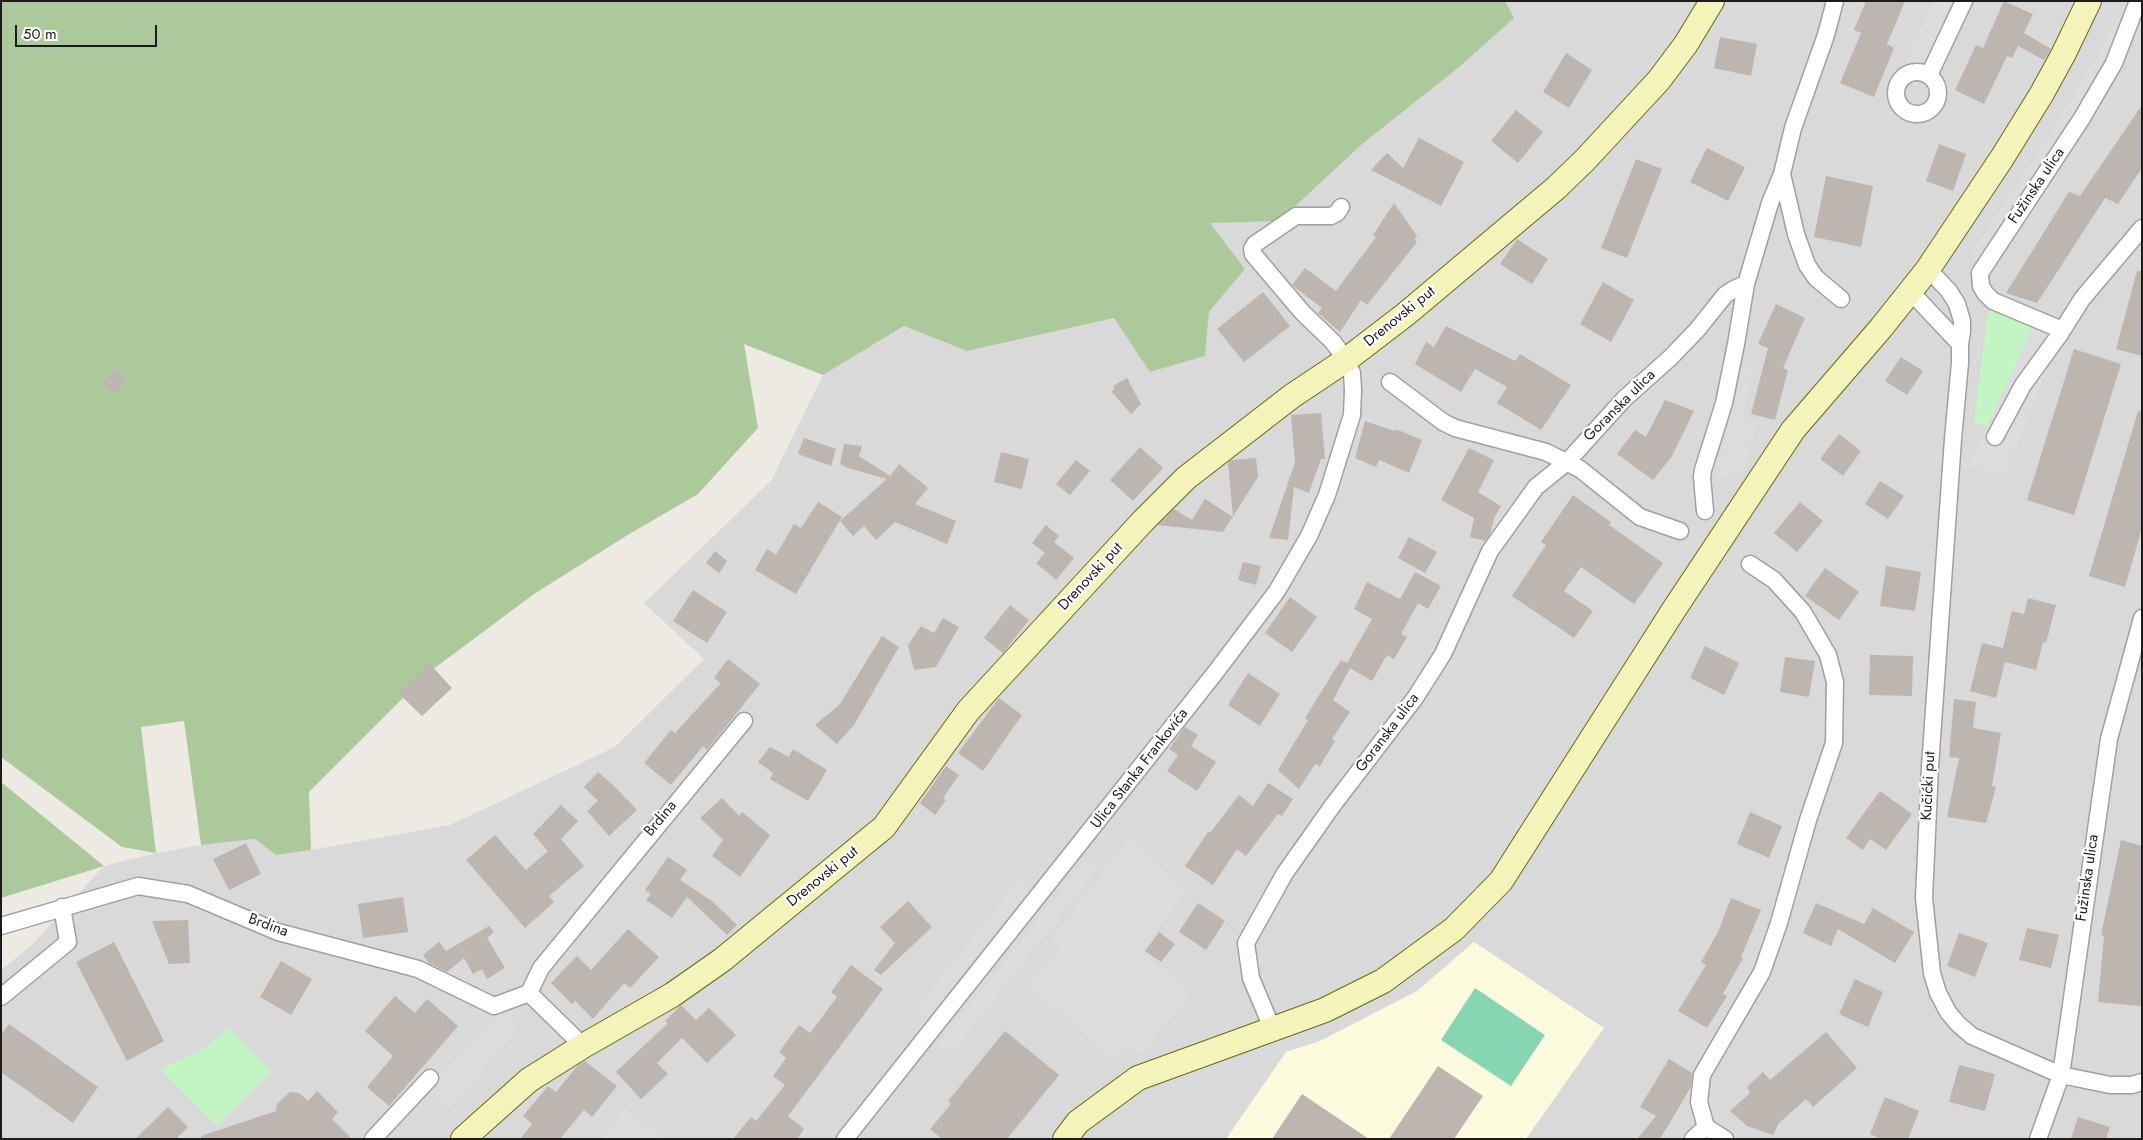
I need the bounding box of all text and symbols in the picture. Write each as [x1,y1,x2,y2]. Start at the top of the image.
scale bar [18,15,160,47]
text: 50 m [23,23,57,45]
street label: Fužinska ulica [2005,145,2069,227]
street label: Drenovski put [1361,283,1439,351]
street label: Goranska ulica [1580,366,1660,446]
street label: Drenovski put [1055,539,1127,615]
street label: Goranska ulica [1353,690,1423,776]
street label: Ulica Stanka Frankovića [1087,705,1193,833]
street label: Kučićki put [1918,751,1940,821]
street label: Brdina [641,797,681,841]
street label: Fužinska ulica [2073,833,2103,923]
street label: Drenovski put [784,843,862,911]
street label: Brdina [246,911,290,941]

